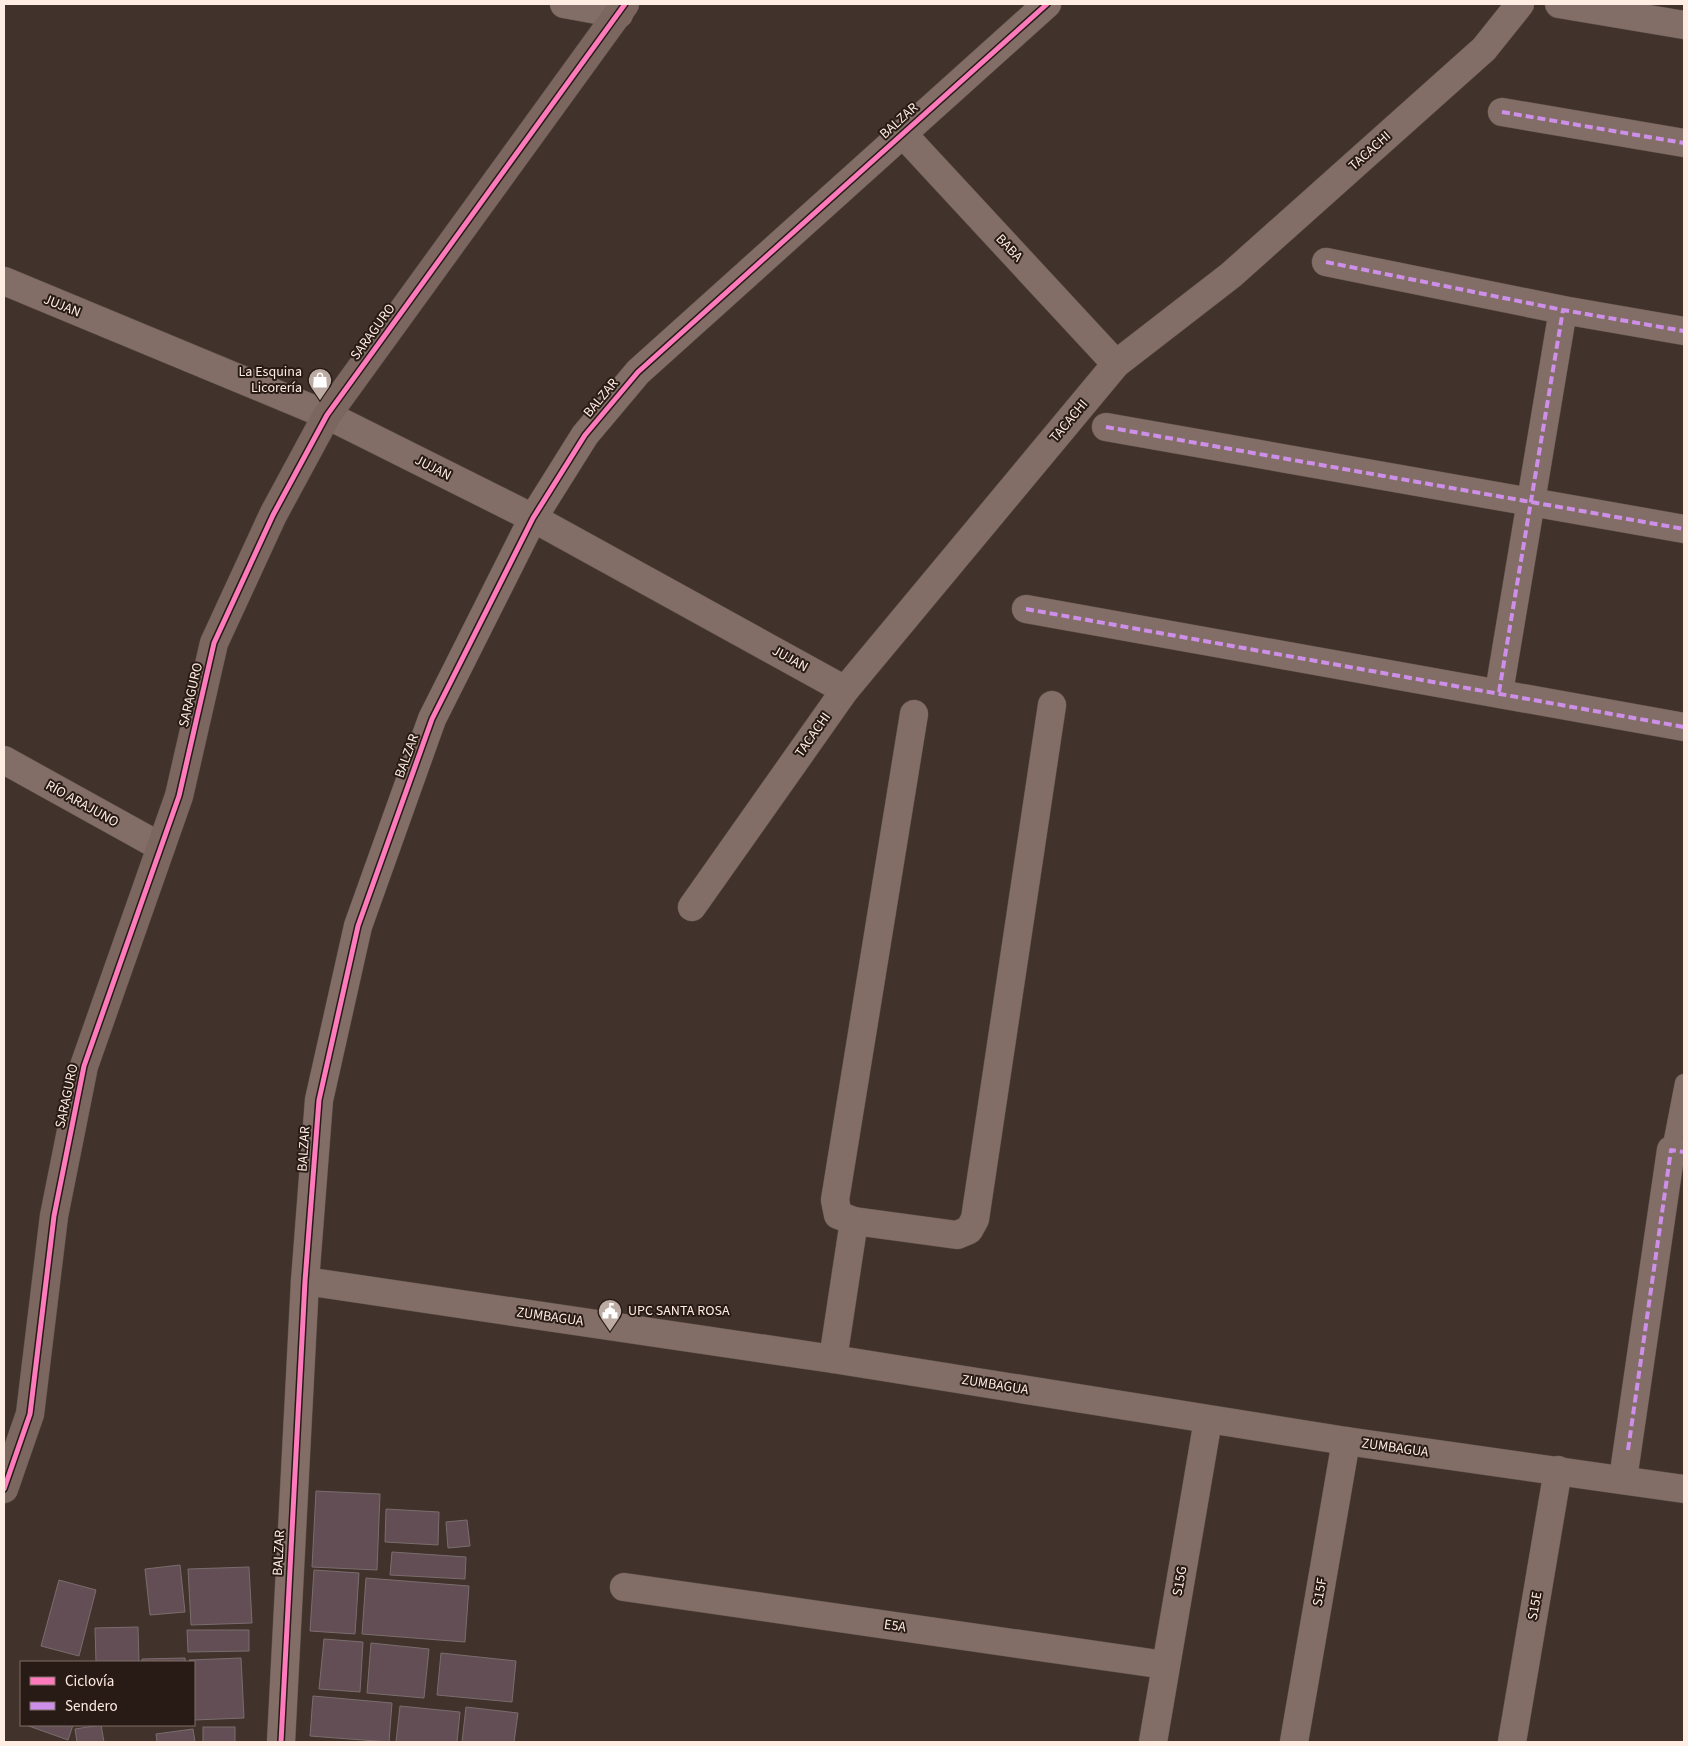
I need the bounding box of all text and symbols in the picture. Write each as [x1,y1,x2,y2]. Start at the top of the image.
street label: BALZAR [875,98,923,144]
street label: TACACHI [1344,127,1396,175]
street label: BABA [991,230,1027,267]
street label: JUJAN [40,290,84,322]
street label: SARAGURO [346,300,400,364]
place label: La Esquina Licorería [239,362,302,398]
shop icon: La Esquina Licorería [307,367,333,401]
street label: BALZAR [579,374,623,422]
street label: TACACHI [1045,395,1093,447]
street label: JUJAN [411,450,455,486]
street label: JUJAN [768,641,812,677]
street label: SARAGURO [174,661,208,729]
street label: TACACHI [790,709,836,761]
street label: BALZAR [390,731,424,781]
street label: RÍO ARAJUNO [42,776,122,832]
street label: SARAGURO [50,1062,84,1130]
street label: BALZAR [292,1125,316,1172]
public building icon: UPC SANTA ROSA [597,1298,623,1332]
place label: UPC SANTA ROSA [628,1301,730,1321]
street label: ZUMBAGUA [515,1302,585,1332]
street label: ZUMBAGUA [960,1370,1030,1400]
street label: ZUMBAGUA [1360,1433,1430,1463]
street label: BALZAR [268,1530,290,1576]
street label: S15G [1168,1564,1192,1598]
street label: S15F [1308,1576,1332,1608]
street label: S15E [1523,1590,1547,1622]
street label: E5A [883,1615,908,1637]
legend [20,1661,195,1726]
text: Ciclovía [65,1671,114,1692]
text: Sendero [65,1696,118,1717]

